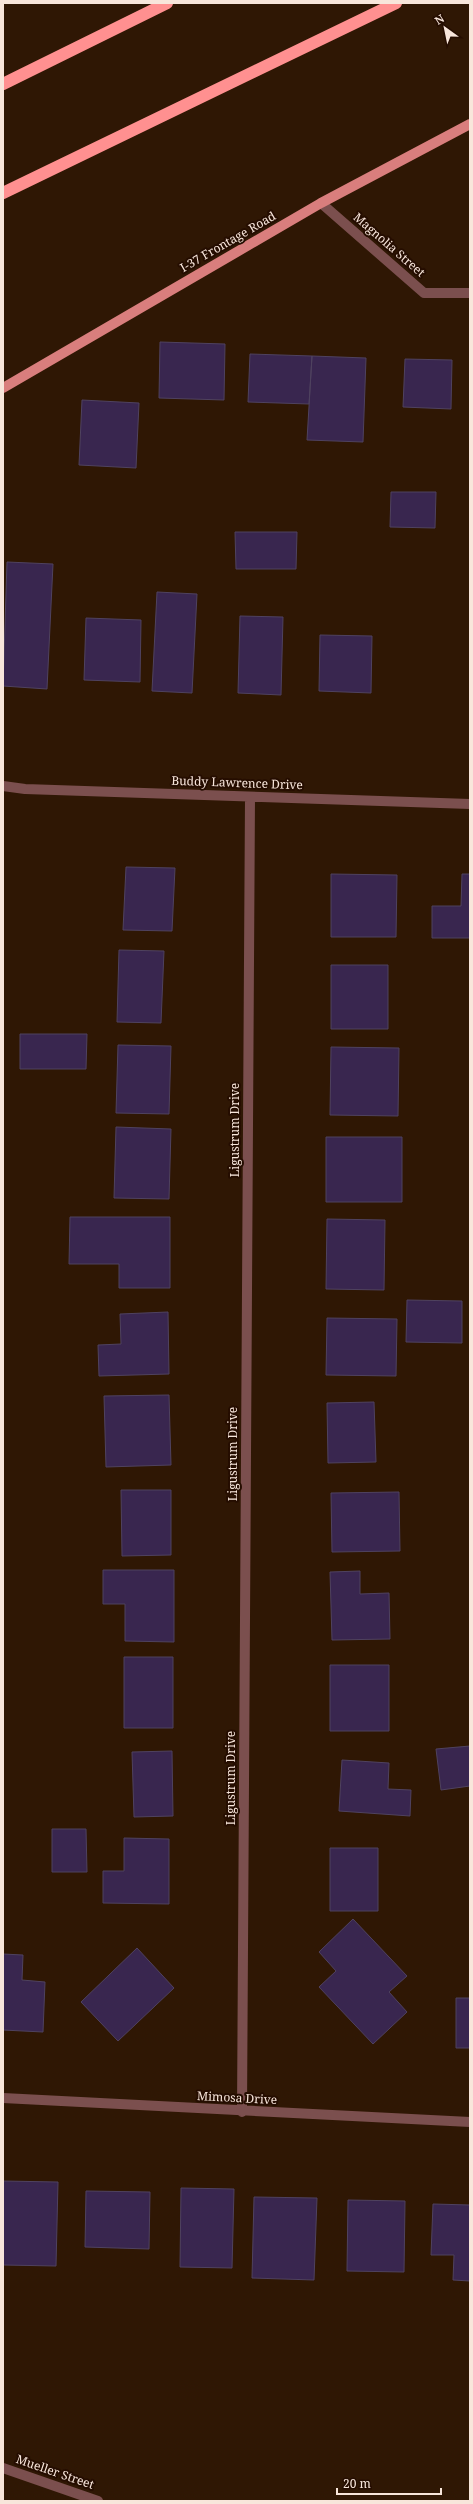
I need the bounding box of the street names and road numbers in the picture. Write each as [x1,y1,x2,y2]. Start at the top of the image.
street label: I-37 Frontage Road [177,207,279,276]
street label: Magnolia Street [350,209,429,281]
street label: Buddy Lawrence Drive [171,772,303,793]
street label: Ligustrum Drive [226,1083,243,1177]
street label: Ligustrum Drive [224,1407,241,1501]
street label: Ligustrum Drive [222,1731,239,1825]
street label: Mimosa Drive [197,2087,278,2108]
street label: Mueller Street [14,2450,96,2493]

